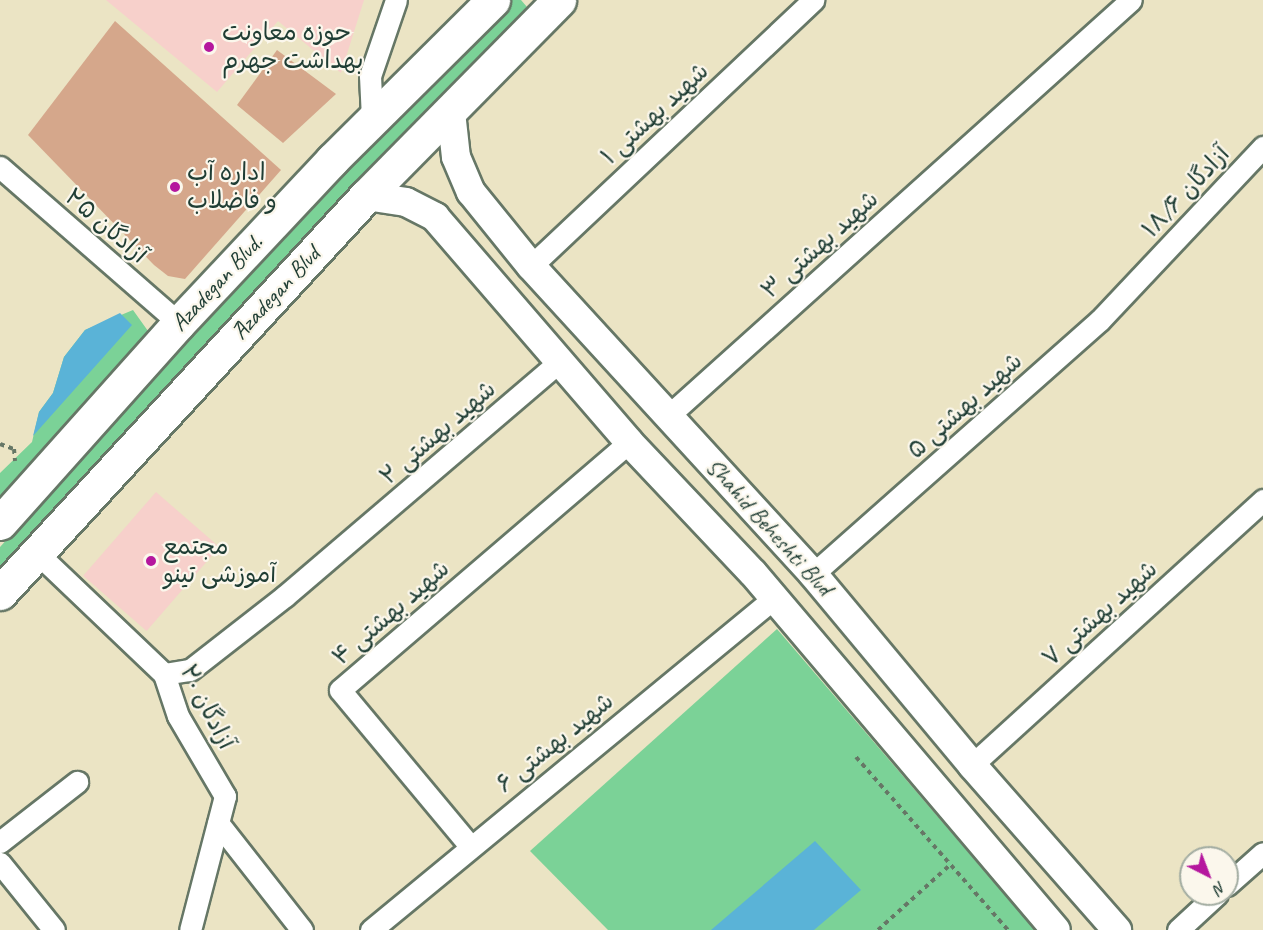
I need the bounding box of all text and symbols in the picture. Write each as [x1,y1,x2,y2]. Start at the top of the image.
place label: حوزه معاونت بهداشت جهرم [222,19,363,75]
marker: حوزه معاونت بهداشت جهرم [200,38,218,56]
street label: شهید بهشتی ۱ [595,57,715,171]
street label: آزادگان ۱۸/۶ [1136,140,1236,244]
place label: اداره آب و فاضلاب [187,159,277,215]
marker: اداره آب و فاضلاب [168,180,182,194]
street label: آزادگان ۲۵ [59,182,153,270]
street label: شهید بهشتی ۳ [756,185,884,305]
street label: Azadegan Blvd. [165,229,269,337]
street label: َAzadegan Blvd [226,240,326,346]
street label: شهید بهشتی ۵ [902,347,1028,465]
street label: شهید بهشتی ۲ [374,375,502,491]
street label: Shahid Beheshti Blvd [700,452,838,602]
place label: مجتمع آموزشی تینو [163,533,276,589]
marker: مجتمع آموزشی تینو [144,554,158,568]
street label: شهید بهشتی ۴ [326,554,456,672]
street label: شهید بهشتی ۷ [1037,555,1163,673]
street label: آزادگان ۲۰ [173,660,241,754]
street label: شهید بهشتی ۶ [491,687,619,799]
north arrow [1179,846,1239,906]
text: N [1209,877,1230,899]

